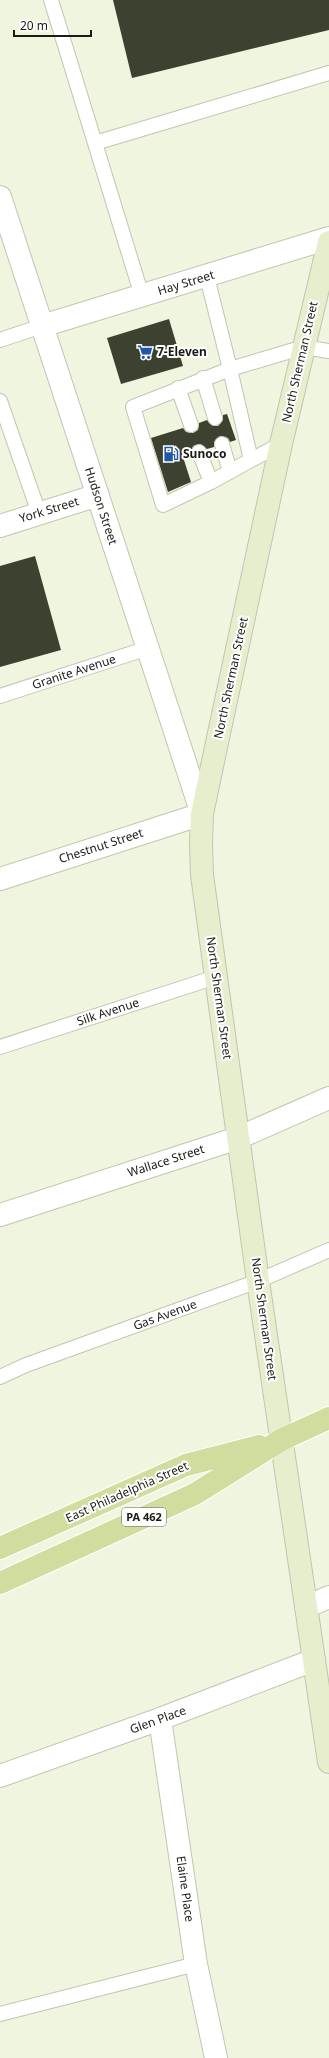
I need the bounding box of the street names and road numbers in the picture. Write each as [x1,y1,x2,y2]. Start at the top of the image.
street label: Hay Street [155,266,217,299]
street label: North Sherman Street [277,299,322,424]
street label: Hudson Street [81,465,122,547]
street label: York Street [17,492,81,527]
street label: North Sherman Street [209,615,252,740]
street label: Granite Avenue [30,650,118,693]
street label: Chestnut Street [57,824,146,867]
street label: North Sherman Street [202,935,237,1061]
street label: Silk Avenue [75,993,141,1030]
street label: Wallace Street [125,1140,207,1181]
street label: North Sherman Street [247,1256,282,1382]
street label: Gas Avenue [131,1295,199,1334]
street label: East Philadelphia Street [63,1457,191,1526]
road number: PA 462 [122,1508,166,1526]
street label: Glen Place [127,1701,189,1738]
street label: Elaine Place [172,1855,199,1923]

